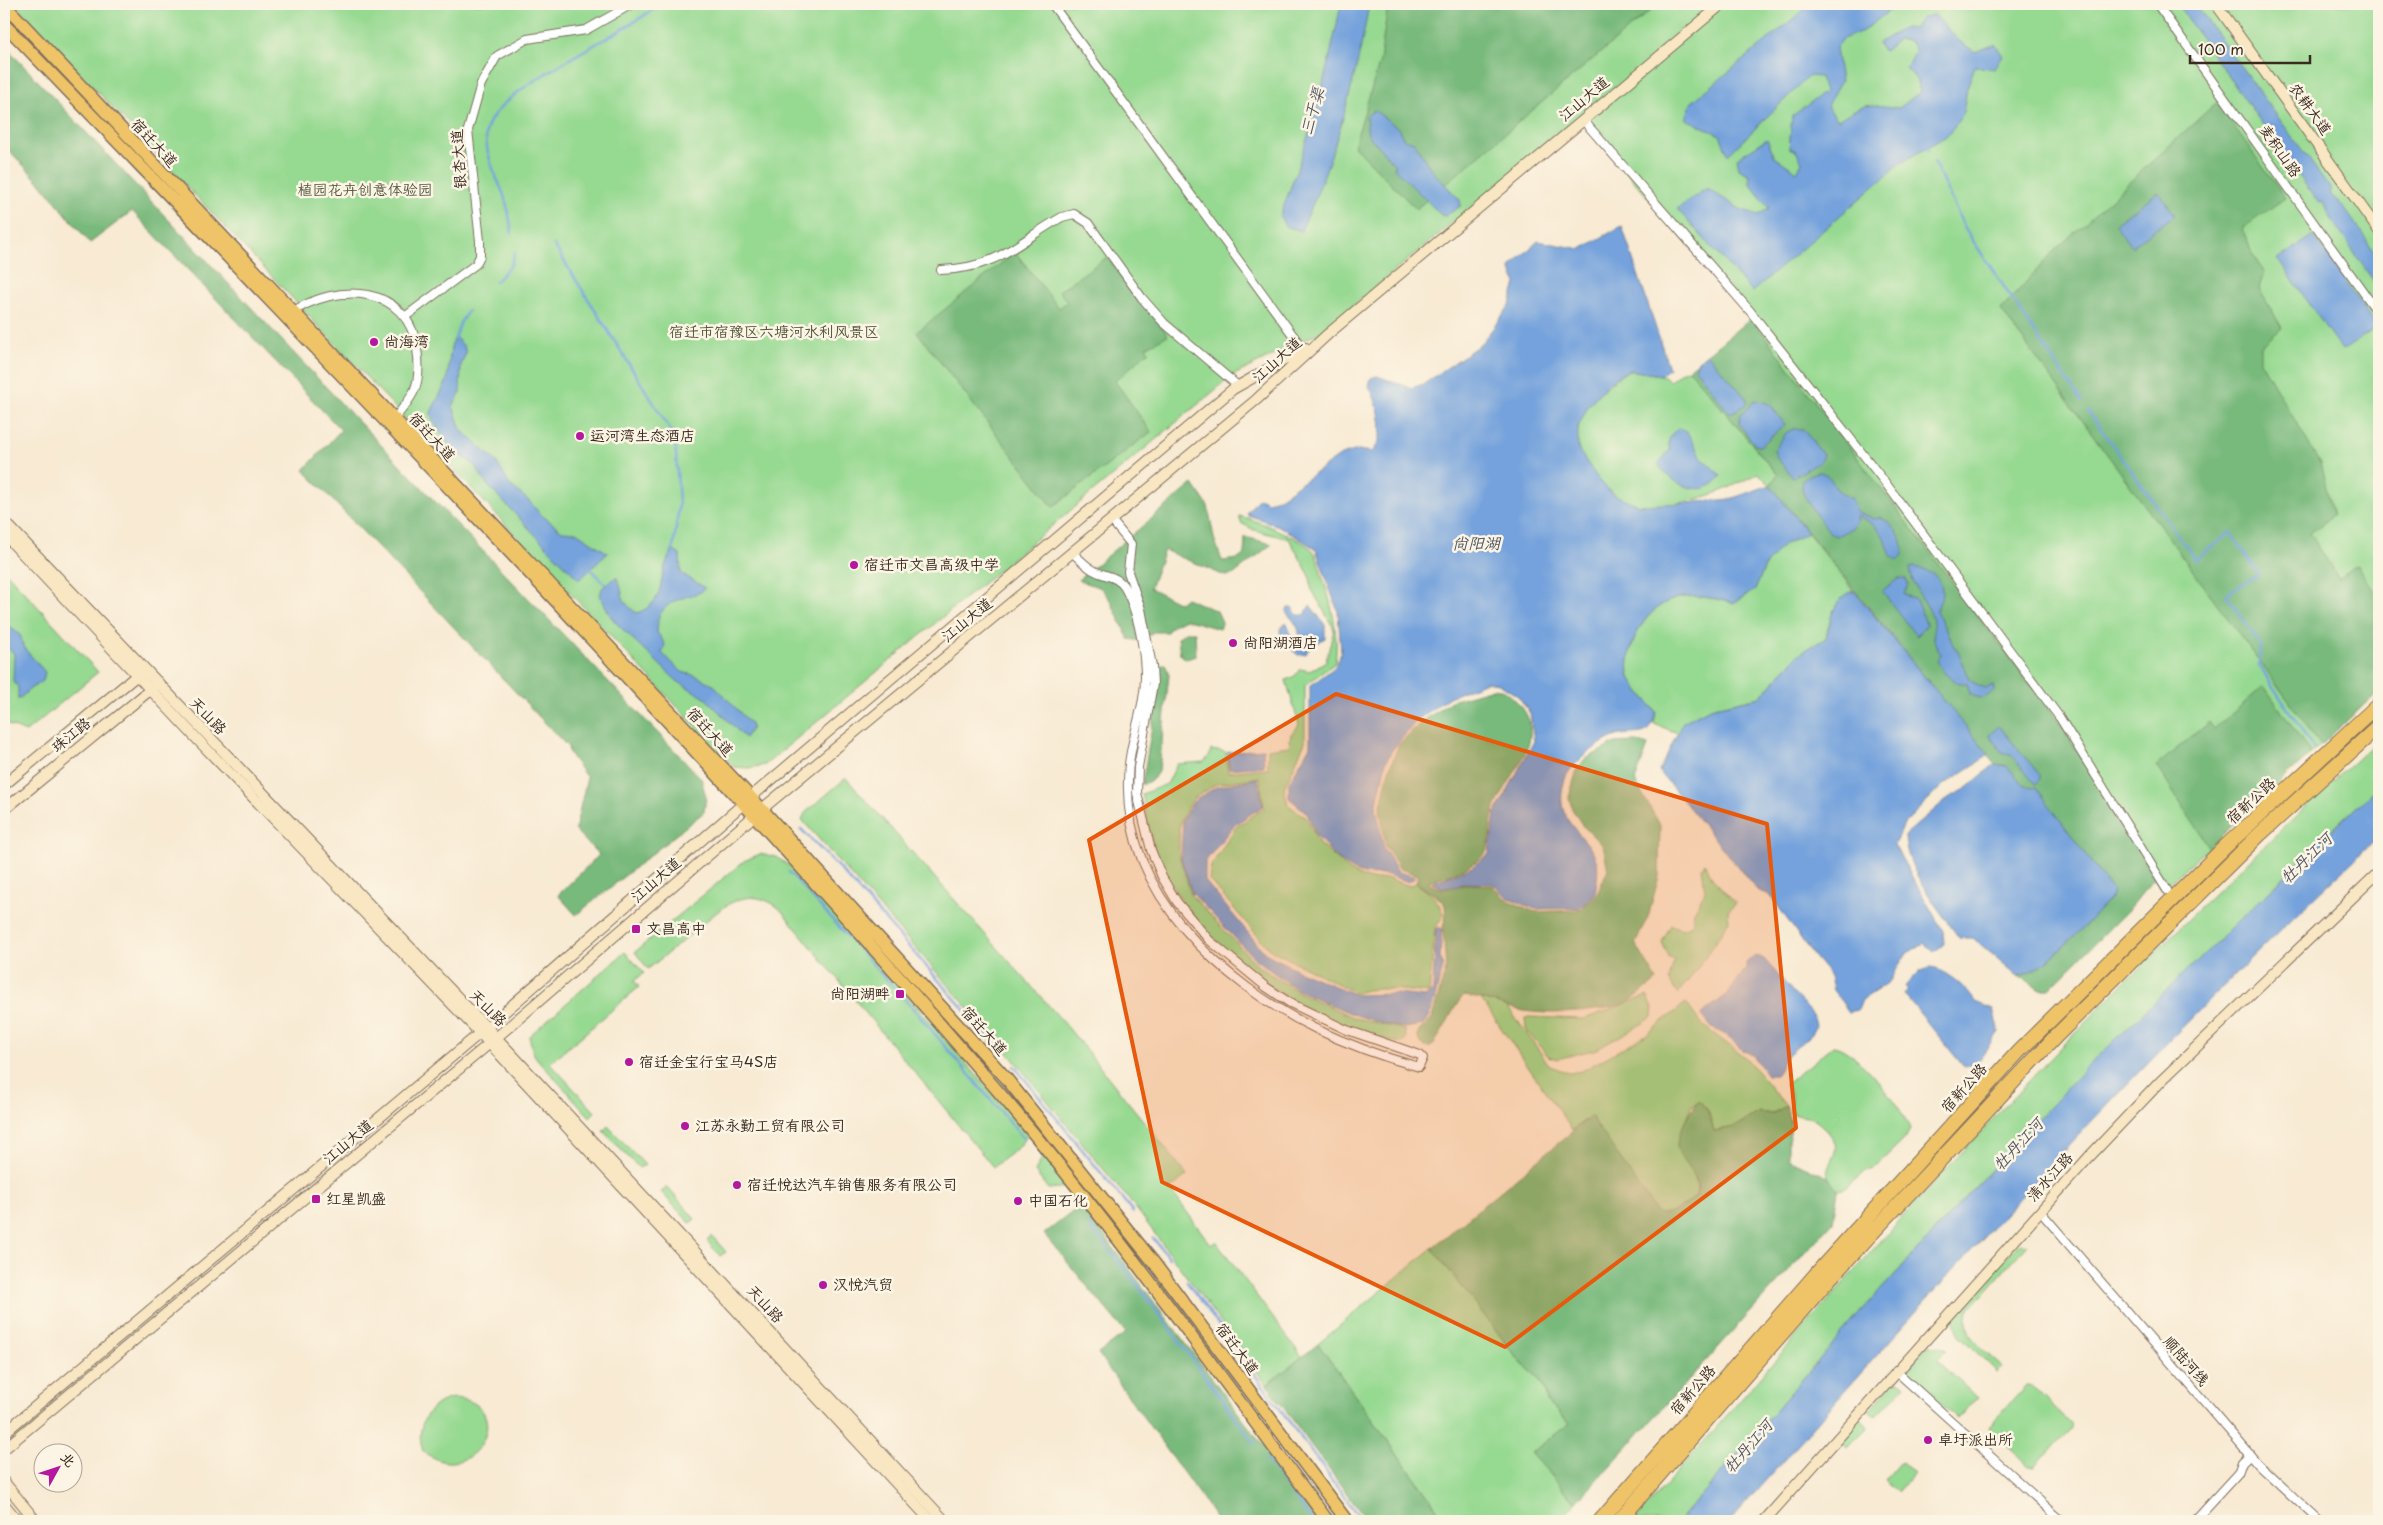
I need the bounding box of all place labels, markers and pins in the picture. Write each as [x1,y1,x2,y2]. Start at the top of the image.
place label: 尚海湾 [384,329,429,352]
marker: 尚海湾 [368,336,380,348]
place label: 运河湾生态酒店 [590,423,695,446]
marker: 运河湾生态酒店 [574,430,586,442]
place label: 宿迁市文昌高级中学 [864,552,999,575]
marker: 宿迁市文昌高级中学 [848,559,860,571]
place label: 尚阳湖酒店 [1243,630,1318,653]
marker: 尚阳湖酒店 [1227,637,1239,649]
place label: 文昌高中 [646,916,706,939]
marker: 文昌高中 [630,923,642,935]
place label: 尚阳湖畔 [830,981,890,1004]
marker: 尚阳湖畔 [894,988,906,1000]
place label: 宿迁金宝行宝马4S店 [639,1049,778,1072]
marker: 宿迁金宝行宝马4S店 [623,1056,635,1068]
place label: 江苏永勤工贸有限公司 [695,1113,845,1136]
marker: 江苏永勤工贸有限公司 [679,1120,691,1132]
place label: 宿迁悦达汽车销售服务有限公司 [747,1172,957,1195]
marker: 宿迁悦达汽车销售服务有限公司 [731,1179,743,1191]
place label: 红星凯盛 [326,1186,386,1209]
place label: 中国石化 [1028,1188,1088,1211]
marker: 红星凯盛 [310,1193,322,1205]
marker: 中国石化 [1012,1195,1024,1207]
place label: 汉悦汽贸 [833,1272,893,1295]
marker: 汉悦汽贸 [817,1279,829,1291]
place label: 卓圩派出所 [1938,1427,2013,1450]
marker: 卓圩派出所 [1922,1434,1934,1446]

